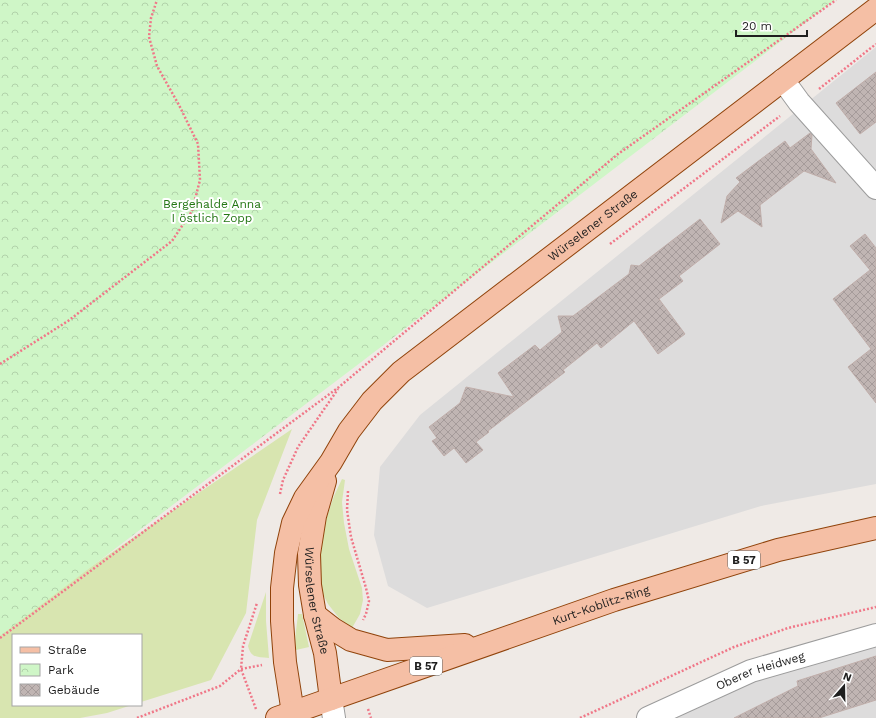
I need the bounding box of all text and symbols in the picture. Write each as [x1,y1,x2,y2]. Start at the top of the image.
scale bar [736,12,807,38]
text: 20 m [742,19,772,33]
street label: Würselener Straße [545,187,640,264]
park label: Bergehalde Anna I östlich Zopp [163,197,261,225]
street label: Würselener Straße [301,546,332,656]
road number: B 57 [728,551,760,569]
street label: Kurt-Koblitz-Ring [551,582,652,628]
legend [12,634,142,706]
text: Straße [48,643,87,657]
street label: Oberer Heidweg [714,649,807,693]
road number: B 57 [410,657,442,675]
text: Park [48,663,74,677]
north arrow [824,666,864,706]
text: N [841,670,853,685]
text: Gebäude [48,683,100,697]

